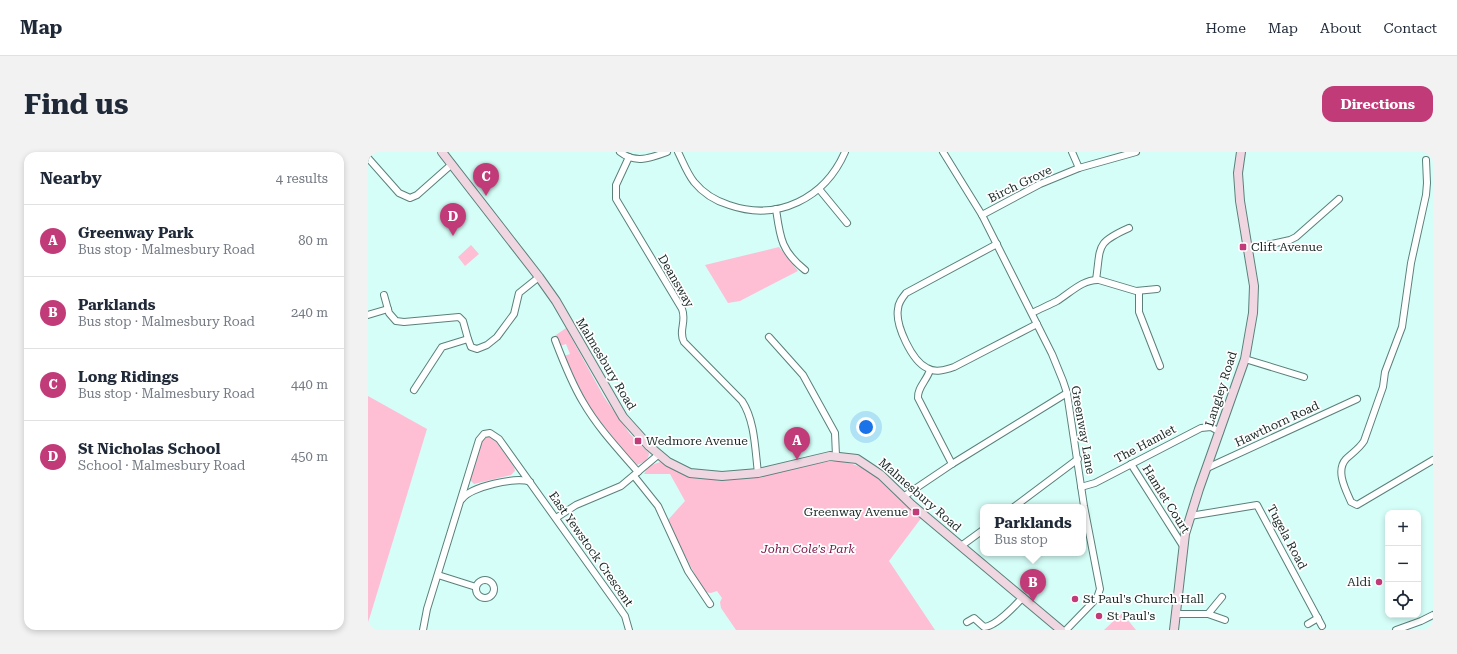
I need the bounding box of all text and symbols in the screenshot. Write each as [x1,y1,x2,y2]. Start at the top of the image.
text: Map [20,16,62,39]
text: Home [1205,20,1246,36]
text: Map [1268,20,1298,36]
text: About [1320,20,1362,36]
text: Contact [1384,20,1437,36]
button: Directions [1322,86,1433,122]
text: Find us [24,88,128,121]
street label: Birch Grove [986,162,1054,205]
pin: C [473,163,499,196]
text: Nearby [40,168,102,188]
text: 4 results [276,171,328,186]
pin: D [440,203,466,236]
text: Greenway Park [78,224,194,242]
text: A [48,233,58,248]
text: 80 m [298,233,328,248]
place label: Clift Avenue [1251,240,1323,254]
text: Bus stop · Malmesbury Road [78,242,255,257]
marker: Clift Avenue [1238,242,1248,252]
street label: Deansway [655,252,697,311]
text: Parklands [78,296,155,314]
text: B [48,305,58,320]
text: 240 m [291,305,328,320]
text: Bus stop · Malmesbury Road [78,314,255,329]
street label: Malmesbury Road [573,315,639,413]
street label: Langley Road [1202,349,1240,428]
text: Long Ridings [78,368,179,386]
text: C [48,377,58,392]
text: 440 m [291,377,328,392]
street label: Greenway Lane [1068,385,1098,476]
text: Bus stop · Malmesbury Road [78,386,255,401]
street label: Hawthorn Road [1233,398,1322,450]
your location [856,417,876,437]
street label: The Hamlet [1112,422,1178,466]
pin: A [784,427,810,460]
place label: Wedmore Avenue [646,434,748,448]
marker: Wedmore Avenue [633,436,643,446]
text: St Nicholas School [78,440,220,458]
text: D [48,449,58,464]
text: 450 m [291,449,328,464]
street label: Malmesbury Road [876,455,964,535]
text: School · Malmesbury Road [78,458,245,473]
street label: Hamlet Court [1139,462,1193,536]
street label: East Yewstock Crescent [546,489,636,610]
street label: Tugela Road [1264,502,1310,572]
popup [980,504,1086,556]
place label: Greenway Avenue [804,505,908,519]
marker: Greenway Avenue [911,507,921,517]
map controls [1385,510,1421,618]
button: + [1385,510,1421,546]
text: Parklands [994,514,1072,532]
text: Bus stop [994,532,1048,547]
park label: John Cole's Park [760,542,855,556]
button: − [1385,546,1421,582]
pin: B [1020,569,1046,602]
place label: Aldi [1347,575,1371,589]
marker: Aldi [1374,577,1384,587]
button: locate [1385,582,1421,618]
place label: St Paul's Church Hall [1083,592,1204,606]
marker: St Paul's Church Hall [1070,594,1080,604]
place label: St Paul's [1107,609,1156,623]
marker: St Paul's [1094,611,1104,621]

